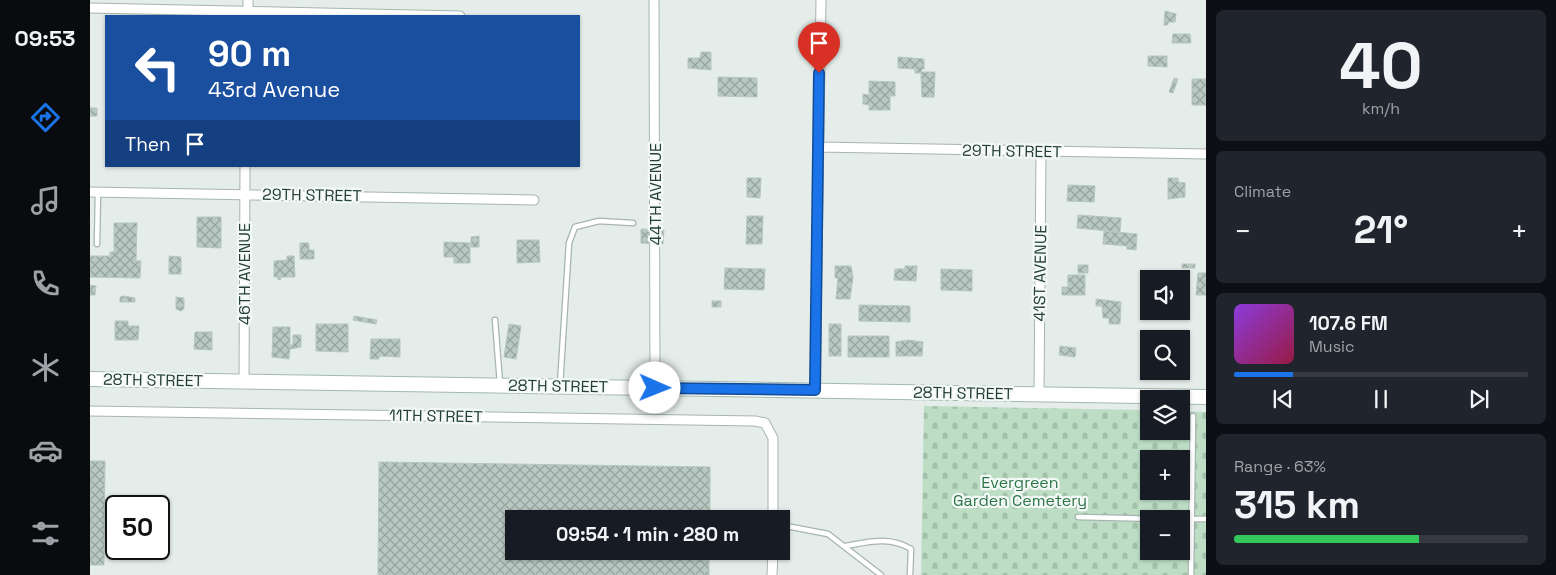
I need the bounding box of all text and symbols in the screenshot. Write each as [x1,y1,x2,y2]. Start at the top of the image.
pin [798,22,840,73]
text: 09:53 [15,24,75,52]
text: 40 [1339,24,1423,107]
icon: arrive [805,29,833,57]
text: 90 m [208,32,291,76]
icon: left [125,35,190,100]
text: 43rd Avenue [208,75,340,103]
text: km/h [1362,98,1400,119]
icon: directions [28,100,63,135]
icon: arrive [181,130,209,158]
text: Then [125,132,171,157]
street label: 29TH STREET [962,140,1062,162]
street label: 44TH AVENUE [645,143,666,245]
text: Climate [1234,181,1291,202]
icon: music [28,183,63,218]
street label: 29TH STREET [262,184,362,206]
text: 21° [1354,206,1408,254]
text: − [1234,213,1251,249]
text: + [1511,213,1528,249]
street label: 46TH AVENUE [234,223,255,325]
street label: 41ST AVENUE [1029,224,1051,322]
icon: phone [28,266,63,301]
map controls [1140,270,1190,560]
button: sound [1140,270,1190,320]
text: 107.6 FM [1309,311,1388,336]
button: search [1140,330,1190,380]
text: Music [1309,336,1355,357]
icon: climate [28,350,63,385]
position arrow [628,361,680,413]
street label: 28TH STREET [103,369,203,391]
street label: 28TH STREET [508,375,608,397]
street label: 28TH STREET [913,382,1013,404]
icon: previous [1269,385,1297,413]
icon: pause [1367,385,1395,413]
icon: next [1465,385,1493,413]
button: layers [1140,390,1190,440]
street label: 11TH STREET [389,405,483,427]
icon: car [28,433,63,468]
button: + [1140,450,1190,500]
text: Range · 63% [1234,456,1326,477]
park label: Evergreen Garden Cemetery [953,472,1087,511]
text: 315 km [1234,481,1360,529]
speed limit sign: 50 [105,495,170,560]
button: − [1140,510,1190,560]
icon: filters [28,516,63,551]
text: 09:54 · 1 min · 280 m [556,522,739,547]

